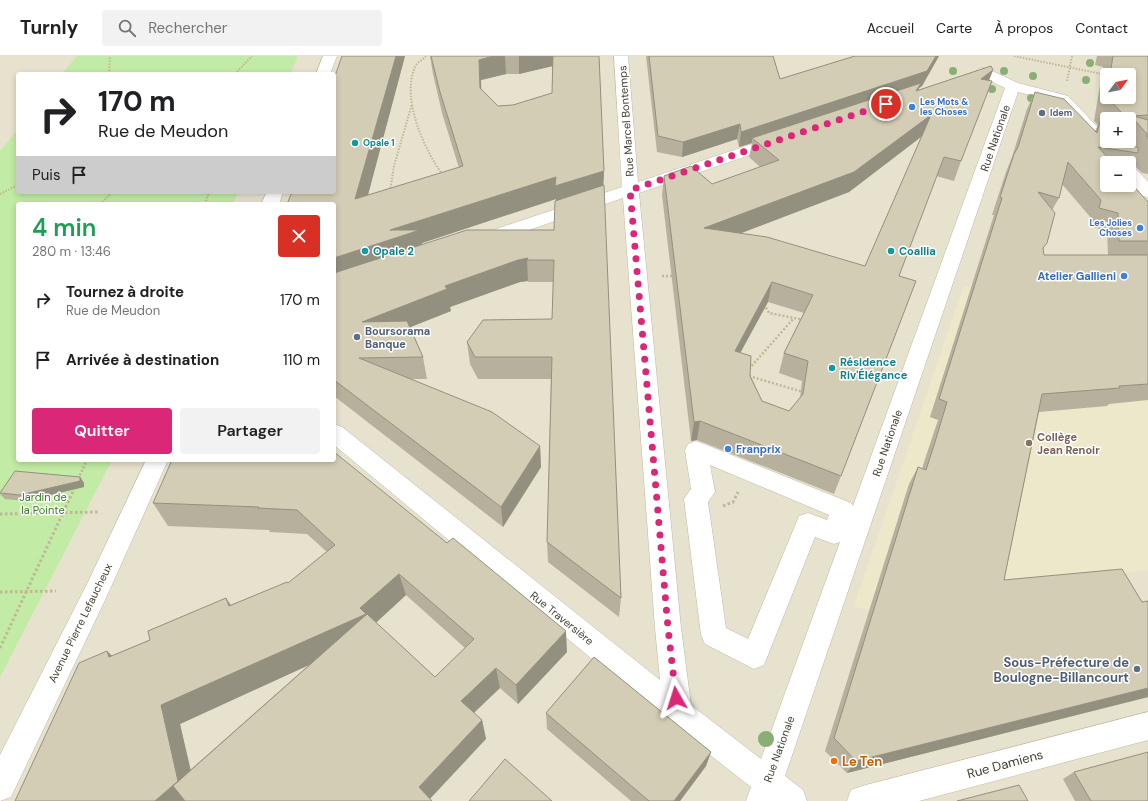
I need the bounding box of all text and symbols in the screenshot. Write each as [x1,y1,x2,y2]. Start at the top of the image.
search box [102,10,382,46]
text: Turnly [20,15,78,40]
icon: search [116,17,138,39]
text: Rechercher [148,18,227,38]
text: Accueil [867,19,914,37]
text: Carte [936,19,972,37]
text: À propos [994,19,1053,37]
text: Contact [1075,19,1128,37]
street label: Rue Marcel Bontemps [615,65,637,177]
north arrow [1100,68,1136,104]
map controls [1100,68,1136,192]
text: 170 m [98,83,176,120]
pin [869,87,903,121]
icon: right [32,88,84,140]
icon: arrive [875,93,897,115]
place label: Les Mots & les Choses [920,96,968,118]
marker: Les Mots & les Choses [907,102,917,112]
street label: Rue Nationale [977,103,1013,173]
place label: Idem [1050,107,1072,119]
marker: Idem [1037,108,1047,118]
button: + [1100,112,1136,148]
text: Rue de Meudon [98,119,228,143]
place label: Opale 1 [363,137,394,149]
marker: Opale 1 [350,138,360,148]
button: − [1100,156,1136,192]
icon: arrive [68,164,90,186]
text: Puis [32,165,60,185]
text: 4 min [32,212,96,243]
button: close [278,215,320,257]
place label: Les Jolies Choses [1089,217,1132,239]
marker: Les Jolies Choses [1135,223,1145,233]
text: 280 m · 13:46 [32,243,111,260]
place label: Opale 2 [373,244,414,258]
place label: Coallia [899,244,936,258]
marker: Opale 2 [360,246,370,256]
marker: Coallia [886,246,896,256]
place label: Atelier Gallieni [1038,269,1116,283]
marker: Atelier Gallieni [1119,271,1129,281]
text: Tournez à droite [66,282,184,302]
icon: right [32,289,54,311]
text: 170 m [280,290,320,310]
text: Rue de Meudon [66,302,160,319]
place label: Boursorama Banque [365,324,430,351]
marker: Boursorama Banque [352,332,362,342]
icon: arrive [32,349,54,371]
text: Arrivée à destination [66,350,219,370]
text: 110 m [283,350,320,370]
place label: Résidence Riv'Élégance [840,355,908,382]
marker: Résidence Riv'Élégance [827,363,837,373]
button: Quitter [32,408,172,454]
button: Partager [180,408,320,454]
street label: Rue Nationale [869,408,905,478]
place label: Collège Jean Renoir [1037,430,1100,457]
marker: Collège Jean Renoir [1024,438,1034,448]
place label: Franprix [736,442,782,456]
marker: Franprix [723,444,733,454]
park label: Jardin de la Pointe [19,490,67,517]
street label: Avenue Pierre Lefaucheux [45,561,115,685]
street label: Rue Traversière [527,588,597,648]
place label: Sous-Préfecture de Boulogne-Billancourt [993,654,1129,686]
marker: Sous-Préfecture de Boulogne-Billancourt [1132,664,1142,674]
position arrow [655,677,697,719]
street label: Rue Nationale [760,714,798,784]
street label: Rue Damiens [965,746,1045,782]
place label: Le Ten [842,753,882,770]
marker: Le Ten [829,756,839,766]

